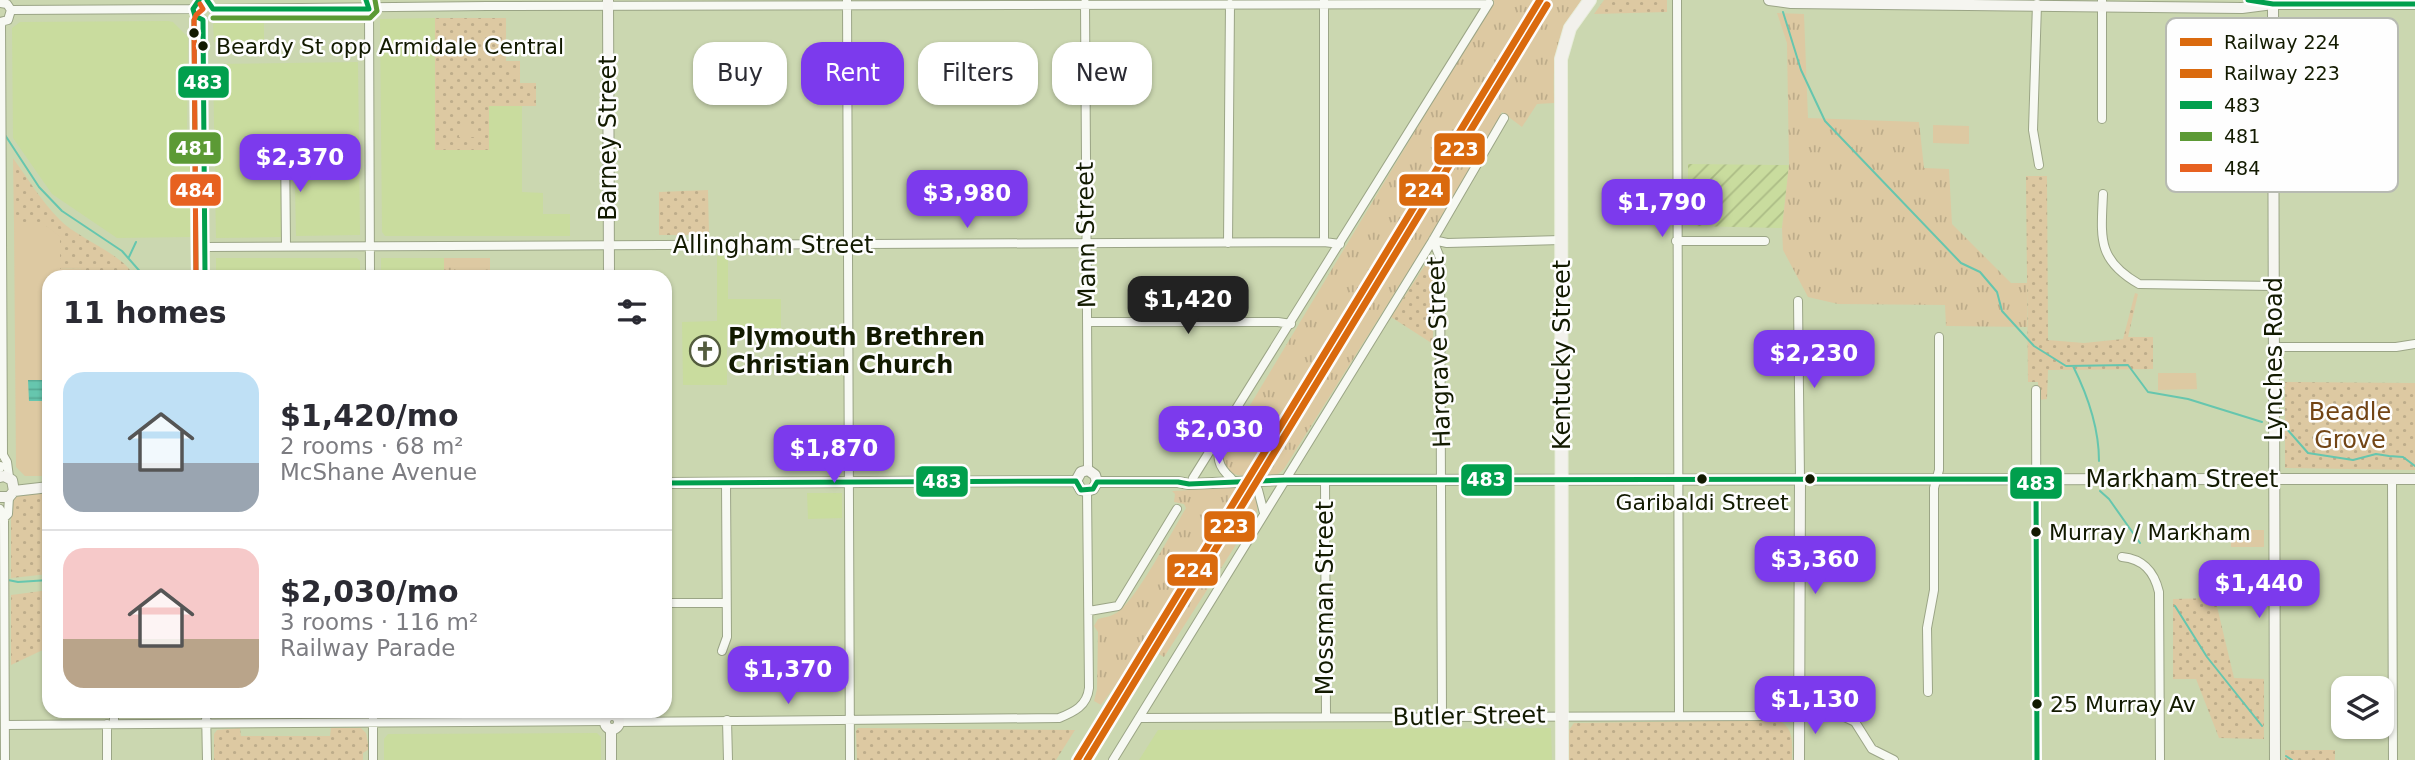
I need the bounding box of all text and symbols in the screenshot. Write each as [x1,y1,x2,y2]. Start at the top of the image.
legend [2166,18,2398,192]
unlabelled marker [187,26,201,40]
text: Railway 224 [2224,31,2340,53]
place label: Beardy St opp Armidale Central [216,34,564,59]
marker: Beardy St opp Armidale Central [196,39,210,53]
chip: Buy [693,42,787,105]
chip: Rent [801,42,904,105]
chip: Filters [918,42,1038,105]
chip: New [1052,42,1152,105]
street label: Barney Street [594,55,622,221]
text: Railway 223 [2224,62,2340,84]
line badge: 483 [177,65,230,99]
text: 483 [183,71,223,93]
text: 483 [2224,94,2260,116]
text: 481 [2224,125,2260,147]
line badge: 481 [168,131,222,165]
line badge: 223 [1433,132,1486,166]
pin: $2,370 [243,134,357,194]
text: 481 [175,137,215,159]
text: 223 [1439,138,1479,160]
text: $2,370 [256,144,344,170]
text: 484 [2224,157,2260,179]
street label: Mann Street [1071,162,1101,308]
pin: $3,980 [910,170,1024,230]
line badge: 484 [169,173,222,207]
line badge: 224 [1398,173,1451,207]
text: 484 [175,179,215,201]
text: 224 [1404,179,1444,201]
text: $3,980 [923,180,1011,206]
pin: $1,790 [1605,180,1719,239]
text: $1,790 [1618,189,1706,215]
street label: Allingham Street [673,231,873,259]
street label: Hargrave Street [1422,256,1456,448]
street label: Kentucky Street [1548,260,1576,450]
pin: $1,420 [1131,276,1245,336]
street label: Lynches Road [2260,277,2288,441]
text: $1,420 [1144,286,1232,312]
icon: filters [613,293,651,331]
text: 11 homes [63,295,227,330]
place label: Plymouth Brethren Christian Church [728,323,985,379]
pin: $2,230 [1757,330,1871,390]
church icon: Plymouth Brethren Christian Church [688,334,722,368]
text: $2,230 [1770,340,1858,366]
text: $1,420/mo [280,398,459,433]
park label: Beadle Grove [2309,398,2391,454]
icon: home [119,400,203,484]
pin: $2,030 [1162,406,1276,466]
text: $2,030 [1175,416,1263,442]
pin: $1,870 [777,426,891,485]
text: 2 rooms · 68 m² [280,433,464,459]
text: $1,870 [790,435,878,461]
text: McShane Avenue [280,459,477,485]
line badge: 483 [1460,463,1513,497]
line badge: 483 [915,465,969,498]
street label: Markham Street [2085,465,2279,493]
line badge: 483 [2009,466,2063,500]
text: 483 [1466,468,1506,490]
text: 483 [922,470,962,492]
marker: Garibaldi Street [1695,472,1709,486]
unlabelled marker [1803,472,1817,486]
text: 483 [2016,472,2056,494]
place label: Garibaldi Street [1615,490,1789,515]
street label: Mossman Street [1311,501,1339,695]
line badge: 223 [1203,510,1256,543]
text: 223 [1209,515,1249,537]
place label: Murray / Markham [2049,520,2251,545]
marker: Murray / Markham [2029,525,2043,539]
pin: $3,360 [1758,536,1872,596]
text: $3,360 [1771,546,1859,572]
line badge: 224 [1166,553,1219,587]
text: 224 [1173,559,1213,581]
pin: $1,440 [2202,560,2316,620]
text: $1,440 [2215,570,2303,596]
text: $2,030/mo [280,574,459,609]
icon: home [119,576,203,660]
text: 3 rooms · 116 m² [280,609,478,635]
text: Railway Parade [280,635,455,661]
pin: $1,370 [731,646,845,706]
text: $1,370 [744,656,832,682]
pin: $1,130 [1758,676,1872,736]
map controls [2331,676,2394,739]
button: layers [2331,676,2394,739]
text: $1,130 [1771,686,1859,712]
place label: 25 Murray Av [2050,692,2196,717]
marker: 25 Murray Av [2030,697,2044,711]
street label: Butler Street [1392,701,1546,731]

